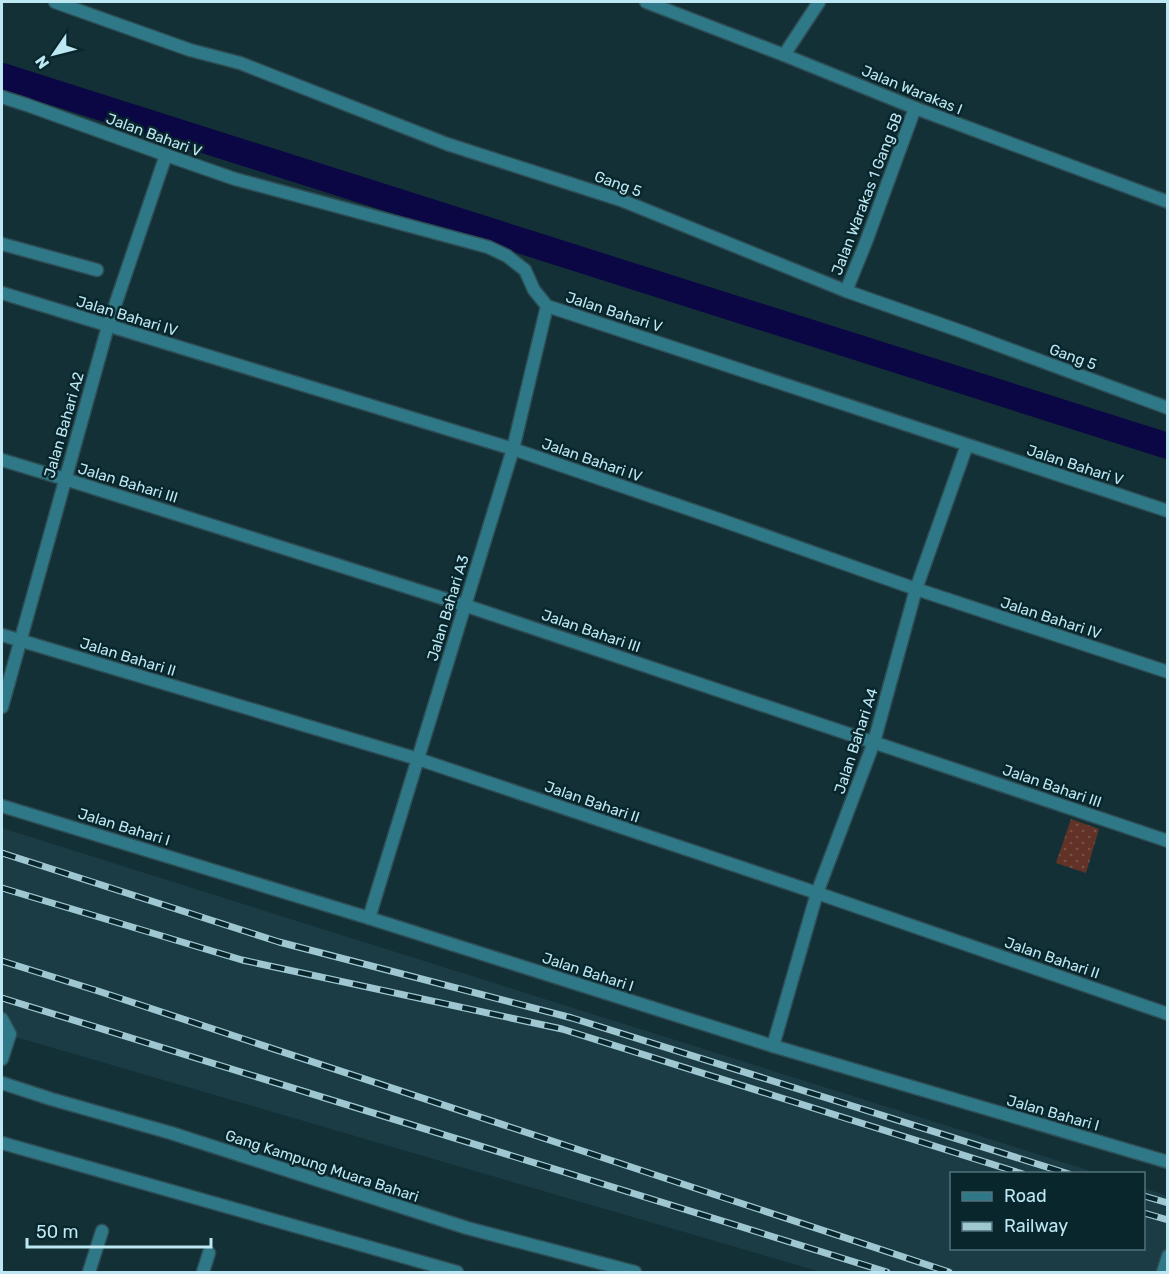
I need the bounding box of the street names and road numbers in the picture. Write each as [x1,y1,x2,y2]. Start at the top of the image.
street label: Jalan Warakas I [859,62,965,118]
street label: Jalan Bahari V [104,109,204,161]
street label: Jalan Warakas 1 Gang 5B [828,110,906,278]
street label: Gang 5 [592,167,644,201]
street label: Jalan Bahari V [563,288,665,336]
street label: Jalan Bahari IV [74,292,180,340]
street label: Gang 5 [1047,340,1099,374]
street label: Jalan Bahari A2 [40,370,88,480]
street label: Jalan Bahari IV [539,434,645,486]
street label: Jalan Bahari V [1024,441,1126,489]
street label: Jalan Bahari III [76,459,180,507]
street label: Jalan Bahari A3 [423,553,473,663]
street label: Jalan Bahari IV [998,593,1104,643]
street label: Jalan Bahari III [539,606,643,656]
street label: Jalan Bahari II [78,634,178,680]
street label: Jalan Bahari A4 [830,686,882,796]
street label: Jalan Bahari III [1000,761,1104,811]
street label: Jalan Bahari II [542,777,642,827]
street label: Jalan Bahari I [76,804,172,850]
street label: Jalan Bahari II [1002,933,1102,983]
street label: Jalan Bahari I [540,949,636,995]
street label: Jalan Bahari I [1005,1091,1101,1135]
street label: Gang Kampung Muara Bahari [223,1126,421,1206]

